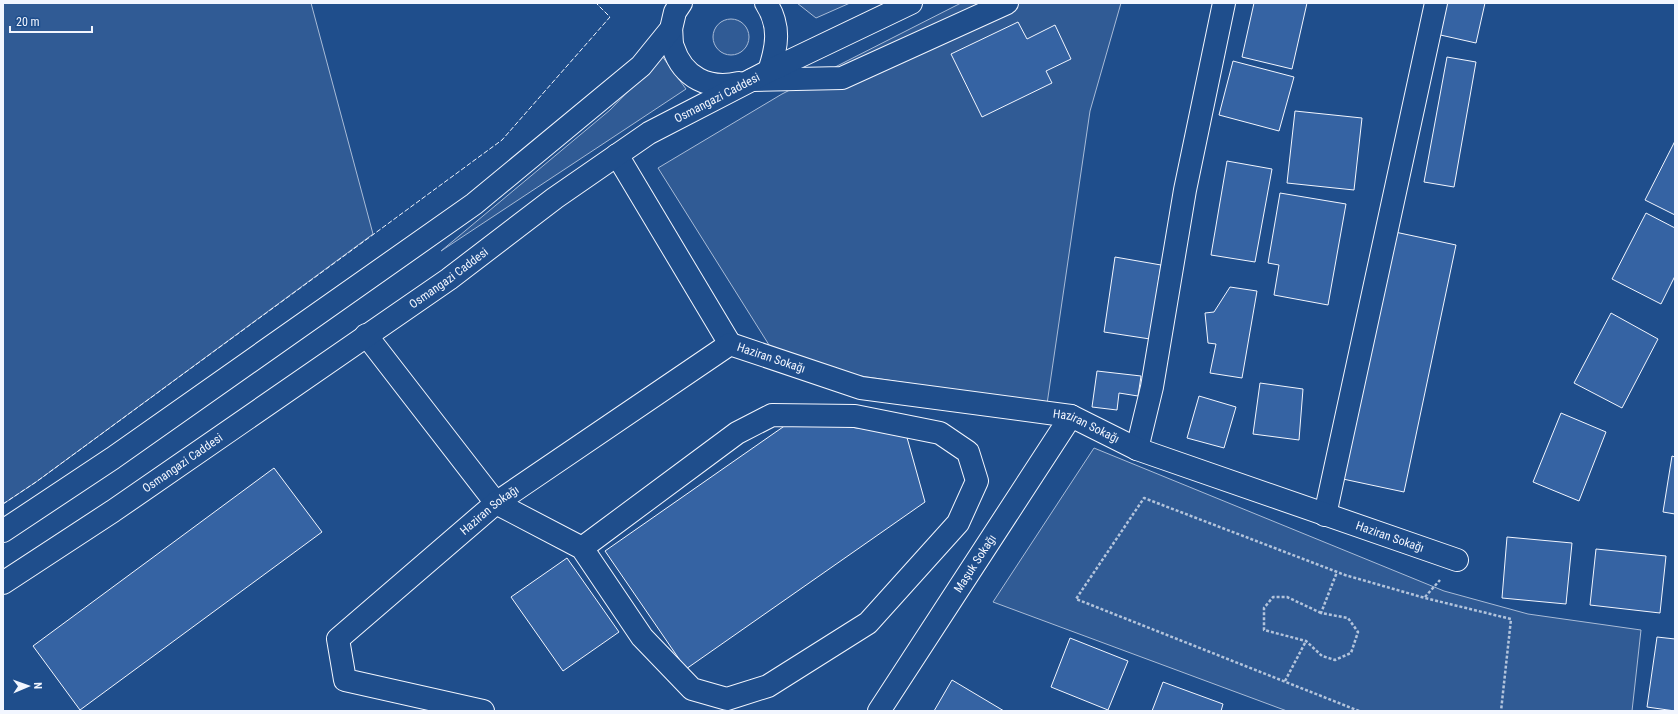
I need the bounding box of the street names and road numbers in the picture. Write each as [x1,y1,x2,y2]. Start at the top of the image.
street label: Osmangazi Caddesi [672,70,762,126]
street label: Osmangazi Caddesi [406,245,491,311]
street label: Haziran Sokağı [735,340,807,376]
street label: Haziran Sokağı [1052,407,1122,446]
street label: Osmangazi Caddesi [140,430,225,495]
street label: Haziran Sokağı [457,483,522,538]
street label: Haziran Sokağı [1354,518,1426,555]
street label: Maşuk Sokağı [951,532,999,595]

